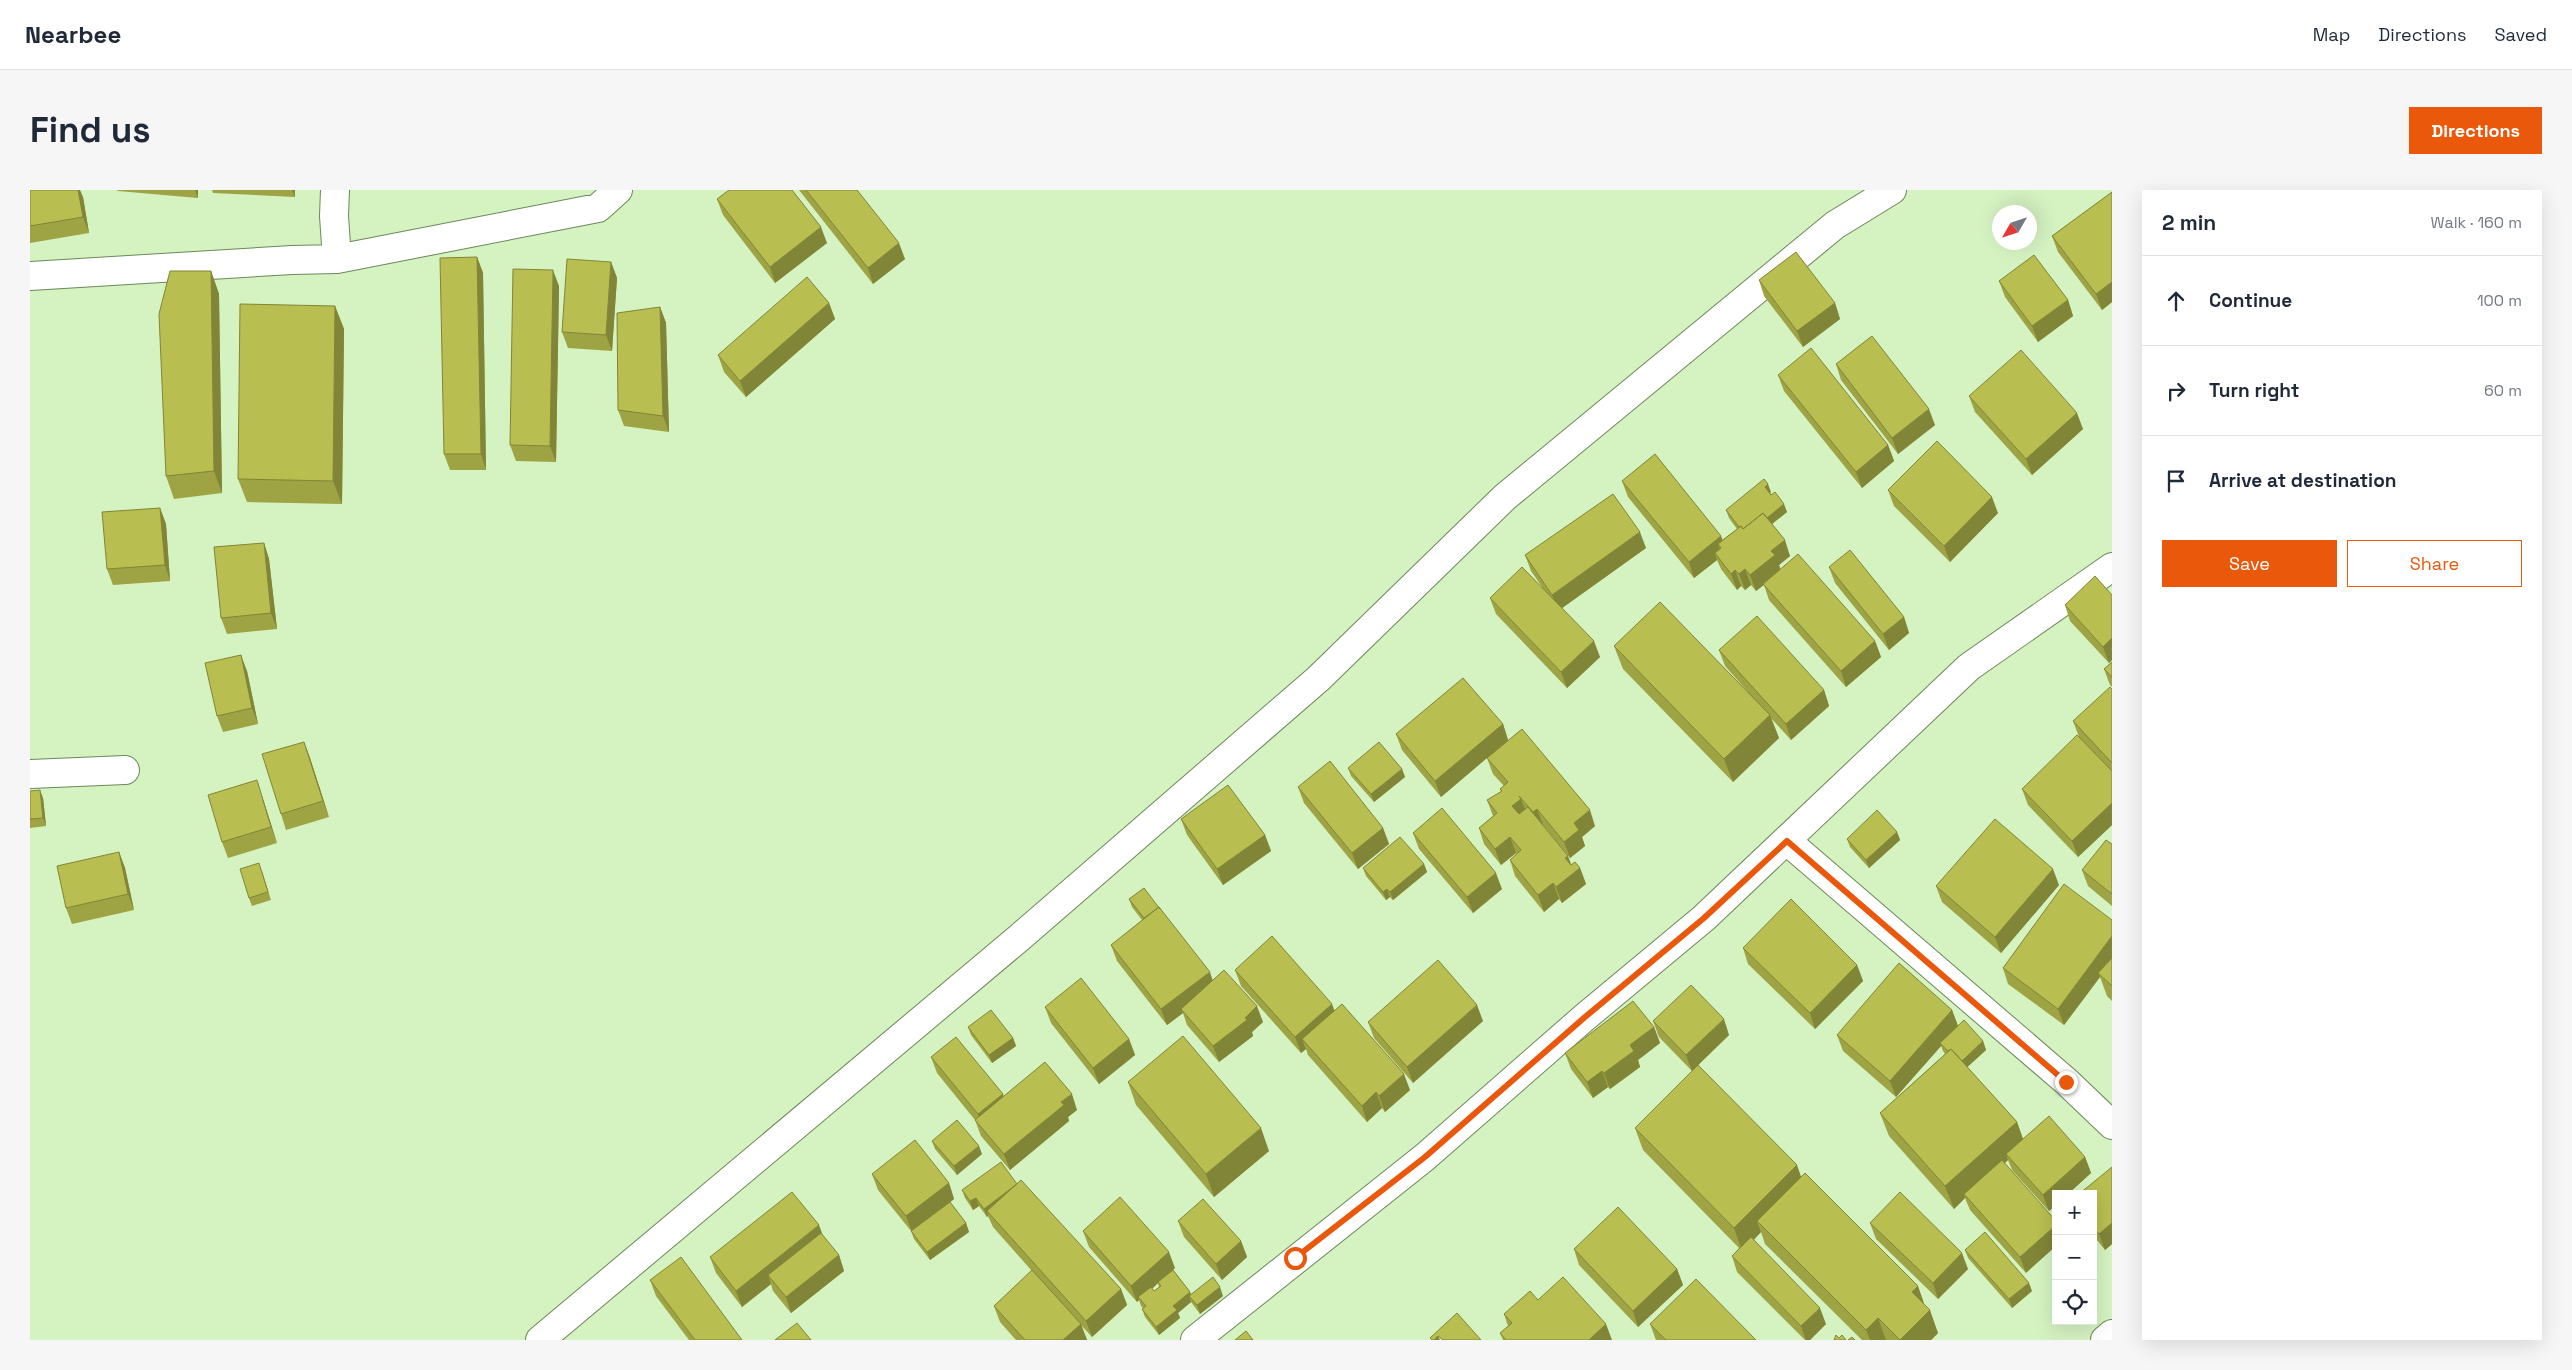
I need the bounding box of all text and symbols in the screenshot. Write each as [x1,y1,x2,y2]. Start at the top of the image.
text: Nearbee [25,19,121,50]
text: Map [2313,23,2350,46]
text: Directions [2378,23,2467,46]
text: Saved [2495,23,2547,46]
button: Directions [2409,107,2542,154]
text: Find us [30,108,151,152]
north arrow [1992,205,2037,250]
text: 2 min [2162,209,2216,236]
text: Walk · 160 m [2431,212,2522,233]
icon: ahead [2162,287,2190,315]
text: Continue [2209,288,2292,313]
text: 100 m [2477,290,2522,311]
icon: right [2162,377,2190,405]
text: Turn right [2209,378,2299,403]
text: 60 m [2484,380,2522,401]
icon: arrive [2162,467,2190,495]
text: Arrive at destination [2209,468,2397,493]
button: Save [2162,540,2337,587]
button: Share [2347,540,2522,587]
route end [2055,1071,2078,1094]
map controls [2052,1190,2097,1325]
button: + [2052,1190,2097,1235]
button: − [2052,1235,2097,1280]
route start [1284,1247,1307,1270]
button: locate [2052,1280,2097,1325]

